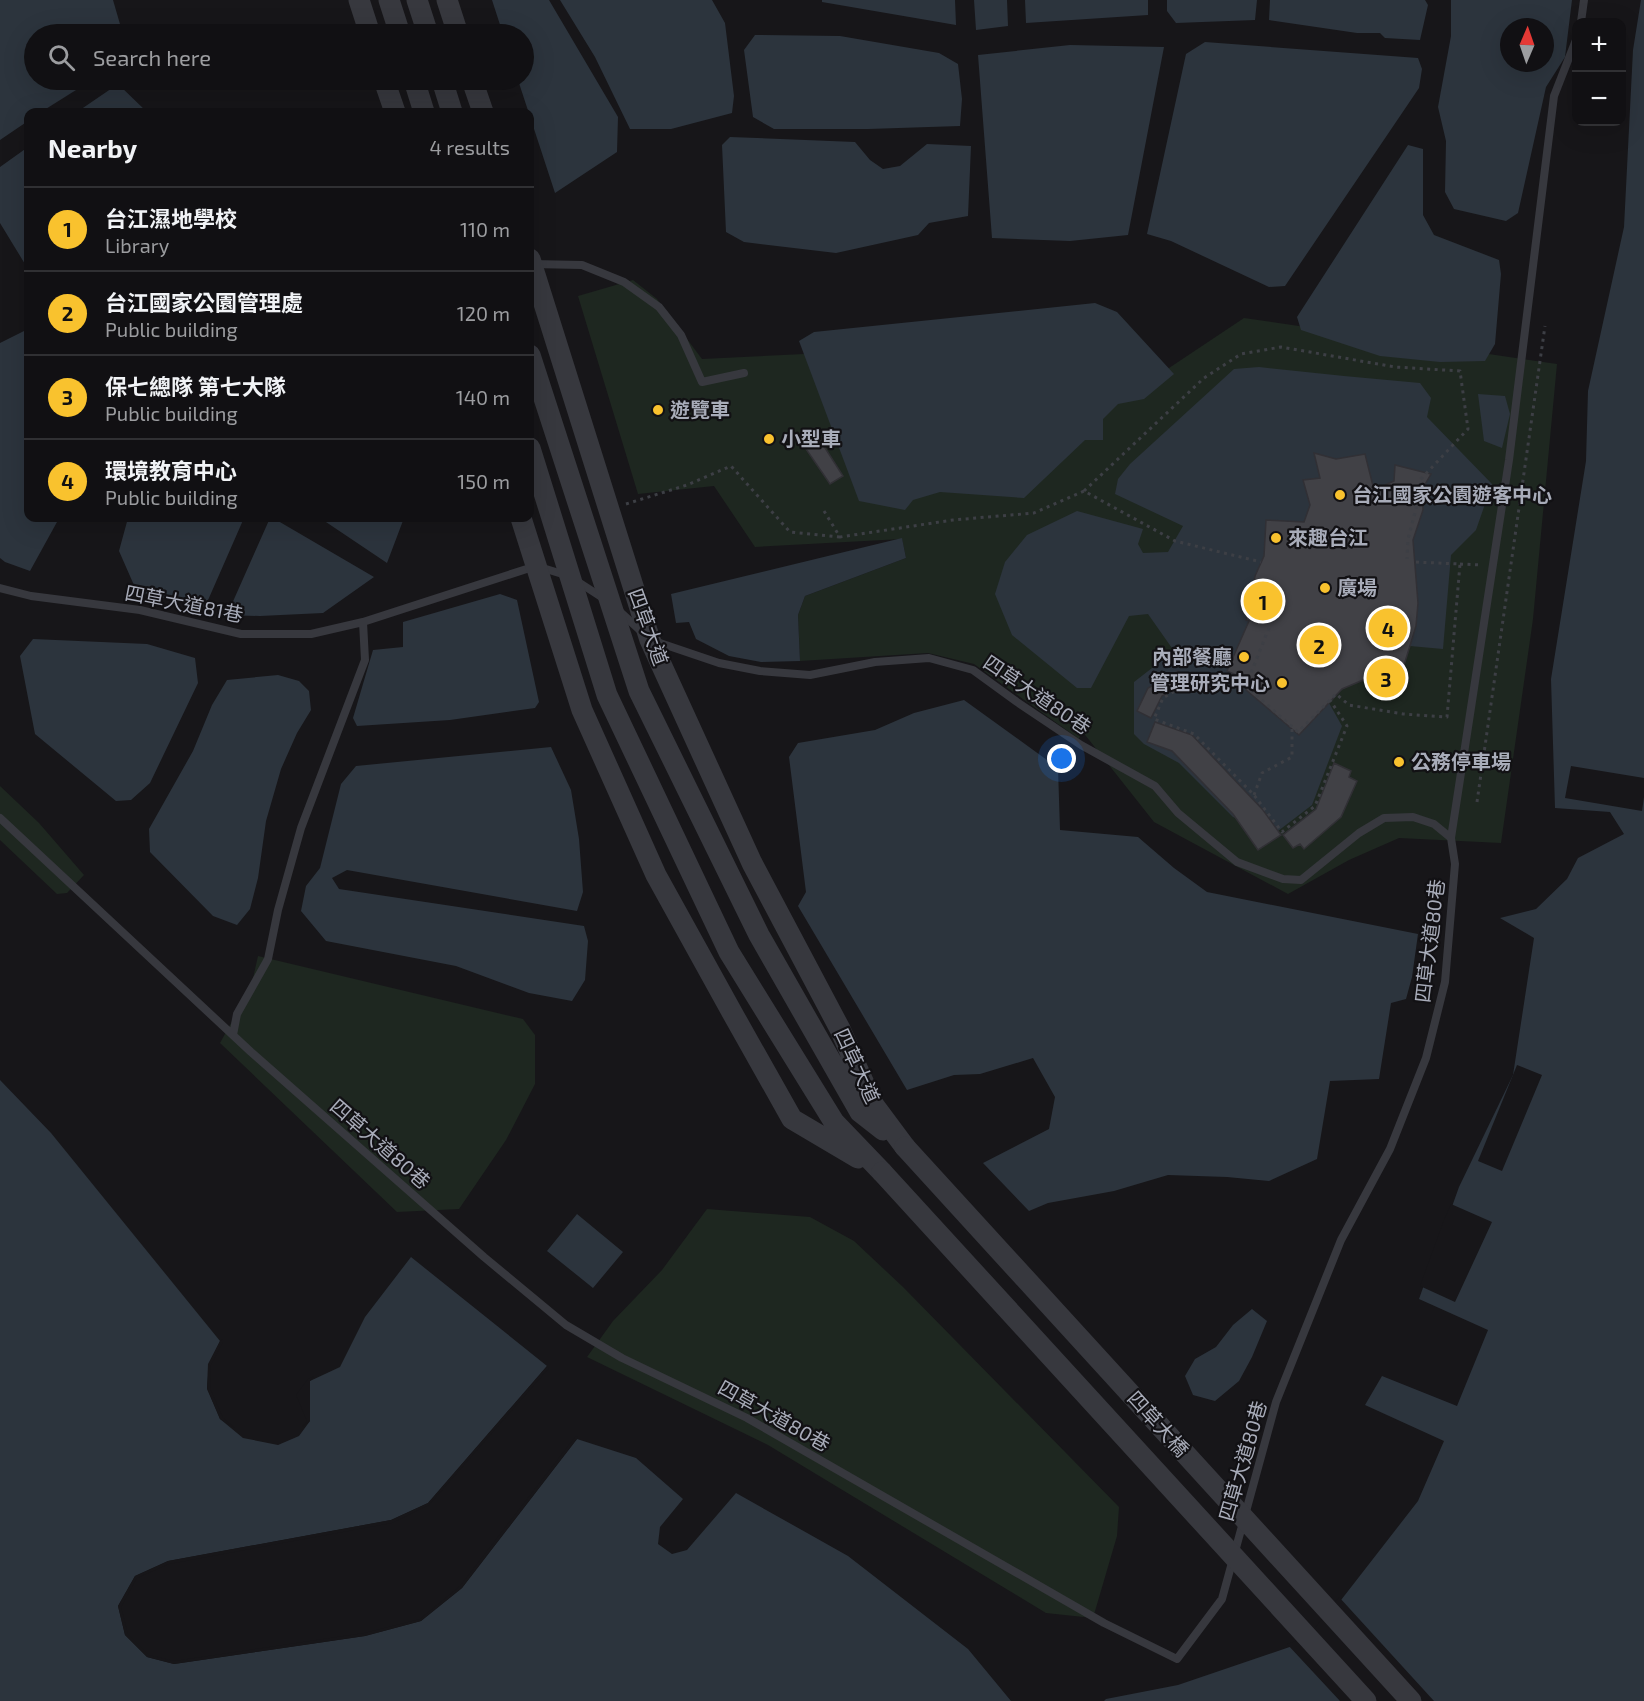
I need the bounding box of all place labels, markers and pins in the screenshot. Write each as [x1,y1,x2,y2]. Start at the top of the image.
place label: 遊覽車 [670,397,730,421]
marker: 遊覽車 [651,403,665,417]
place label: 小型車 [781,426,841,450]
marker: 小型車 [762,432,776,446]
place label: 台江國家公園遊客中心 [1352,482,1552,506]
marker: 台江國家公園遊客中心 [1333,488,1347,502]
place label: 來趣台江 [1288,525,1368,549]
marker: 來趣台江 [1269,531,1283,545]
place label: 廣場 [1337,575,1377,599]
pin: 1 [1244,578,1282,624]
marker: 廣場 [1318,581,1332,595]
pin: 4 [1368,606,1408,650]
pin: 2 [1300,622,1338,668]
place label: 內部餐廳 [1152,644,1232,668]
marker: 內部餐廳 [1237,650,1251,664]
pin: 3 [1366,656,1406,700]
place label: 管理研究中心 [1150,670,1270,694]
marker: 管理研究中心 [1275,676,1289,690]
place label: 公務停車場 [1411,749,1511,773]
marker: 公務停車場 [1392,755,1406,769]

